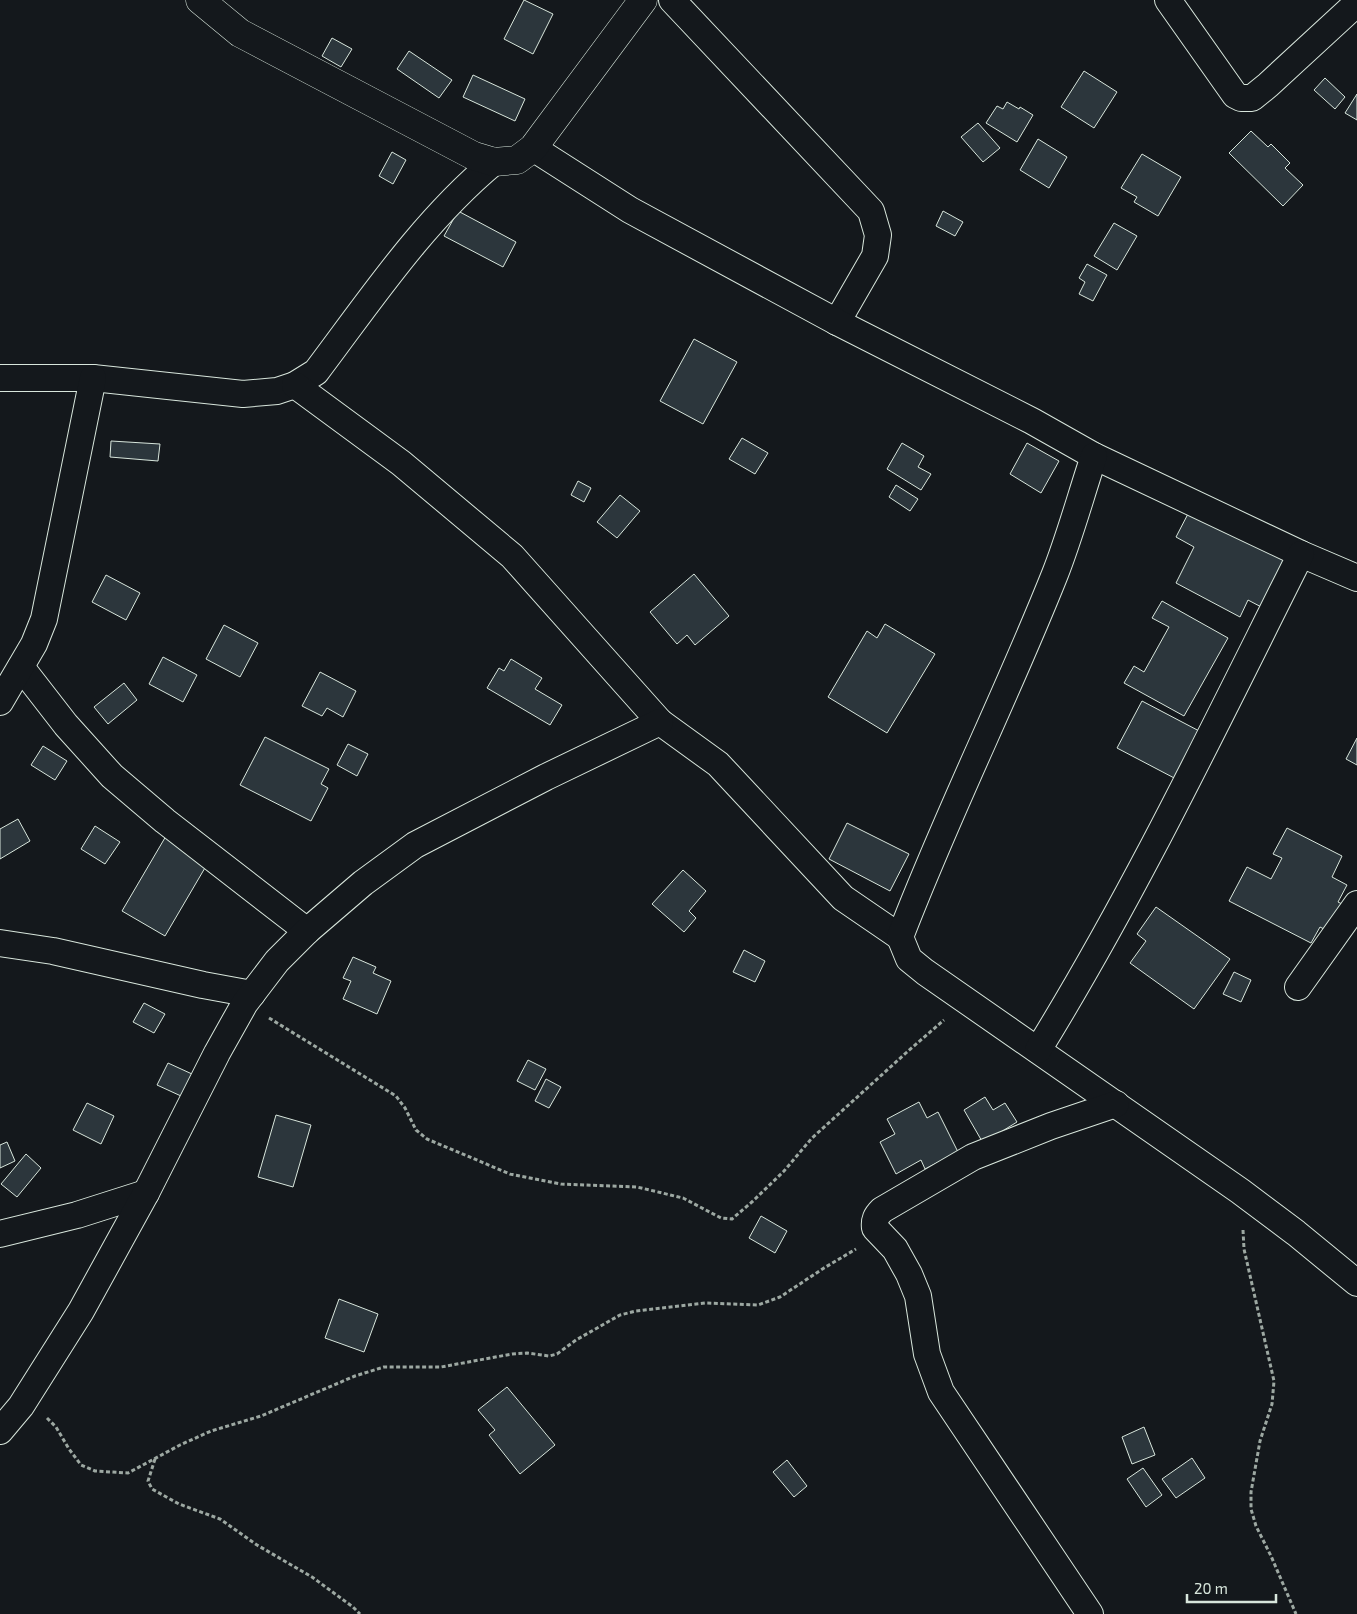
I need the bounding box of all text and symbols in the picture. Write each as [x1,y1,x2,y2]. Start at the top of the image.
scale bar [1187,1572,1276,1604]
text: 20 m [1194,1579,1228,1597]

